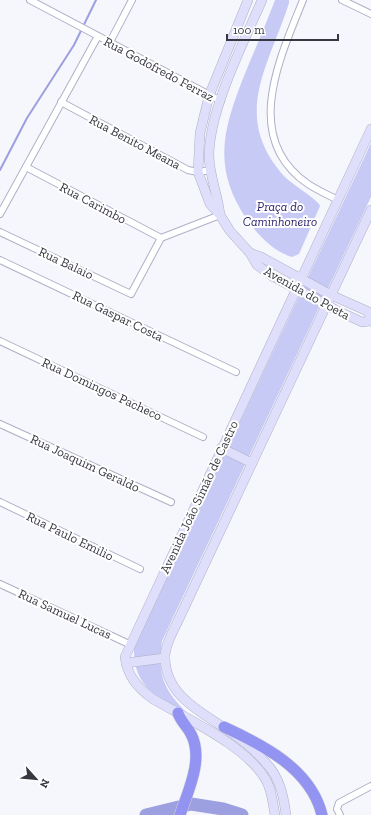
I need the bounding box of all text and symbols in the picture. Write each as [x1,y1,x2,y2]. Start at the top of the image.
scale bar [227,16,338,42]
text: 100 m [233,23,265,37]
street label: Rua Godofredo Ferraz [101,34,217,104]
street label: Rua Benito Meana [87,112,184,173]
street label: Rua Carimbo [57,179,129,227]
park label: Praça do Caminhoneiro [243,199,317,229]
street label: Rua Balaio [36,244,96,282]
street label: Avenida do Poeta [262,263,353,323]
street label: Rua Gaspar Costa [70,288,166,345]
street label: Rua Domingos Pacheco [40,355,165,424]
street label: Avenida João Simão de Castro [157,418,241,576]
street label: Rua Joaquim Geraldo [28,431,142,495]
street label: Rua Paulo Emilio [24,508,116,564]
street label: Rua Samuel Lucas [16,586,114,642]
north arrow [16,759,56,799]
text: N [36,777,52,791]

